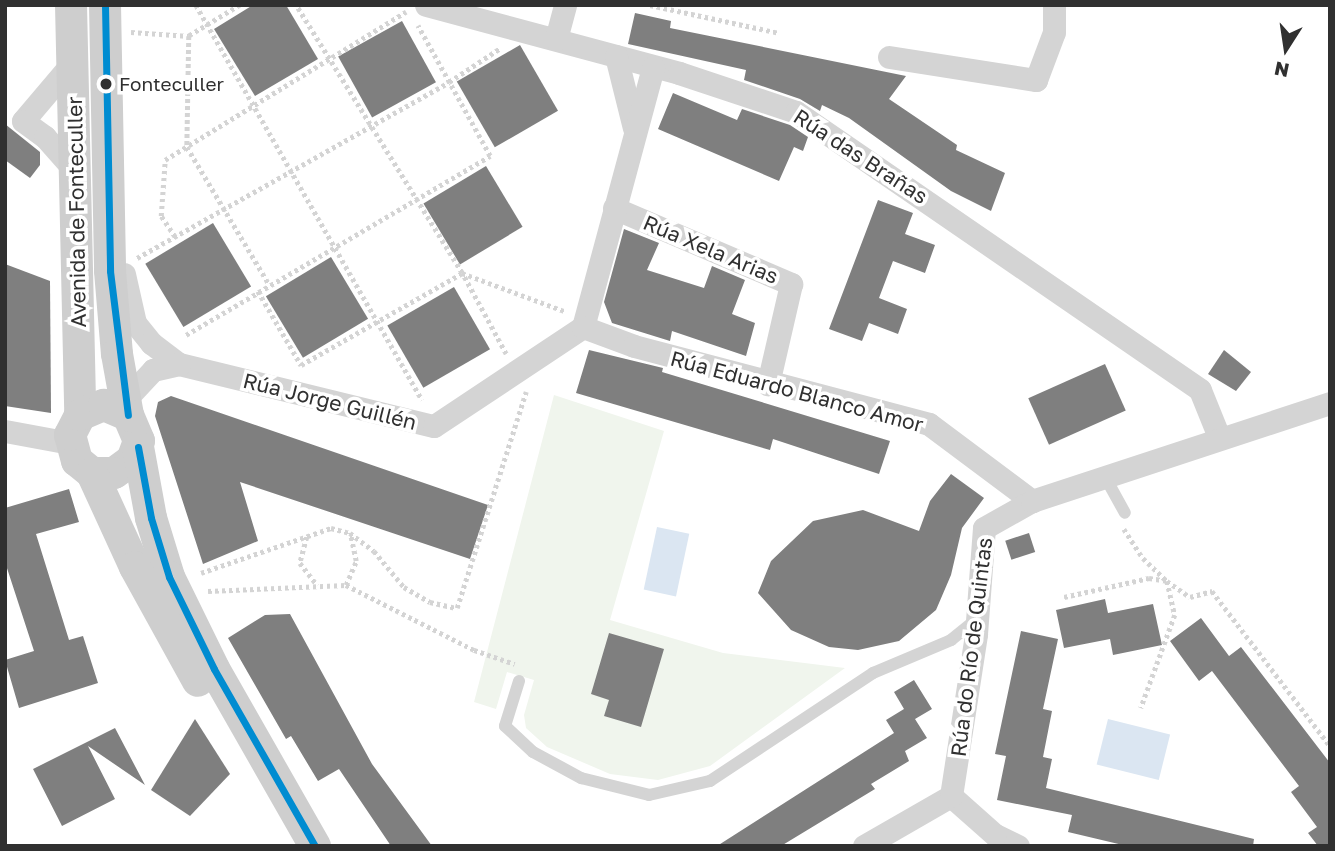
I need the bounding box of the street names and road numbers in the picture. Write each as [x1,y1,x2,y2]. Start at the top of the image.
street label: Avenida de Fonteculler [61,96,91,328]
street label: Rúa das Brañas [789,103,933,209]
street label: Rúa Xela Arias [640,209,782,289]
street label: Rúa Eduardo Blanco Amor [668,345,926,437]
street label: Rúa Jorge Guillén [241,367,419,435]
street label: Rúa do Río de Quintas [945,536,997,758]

